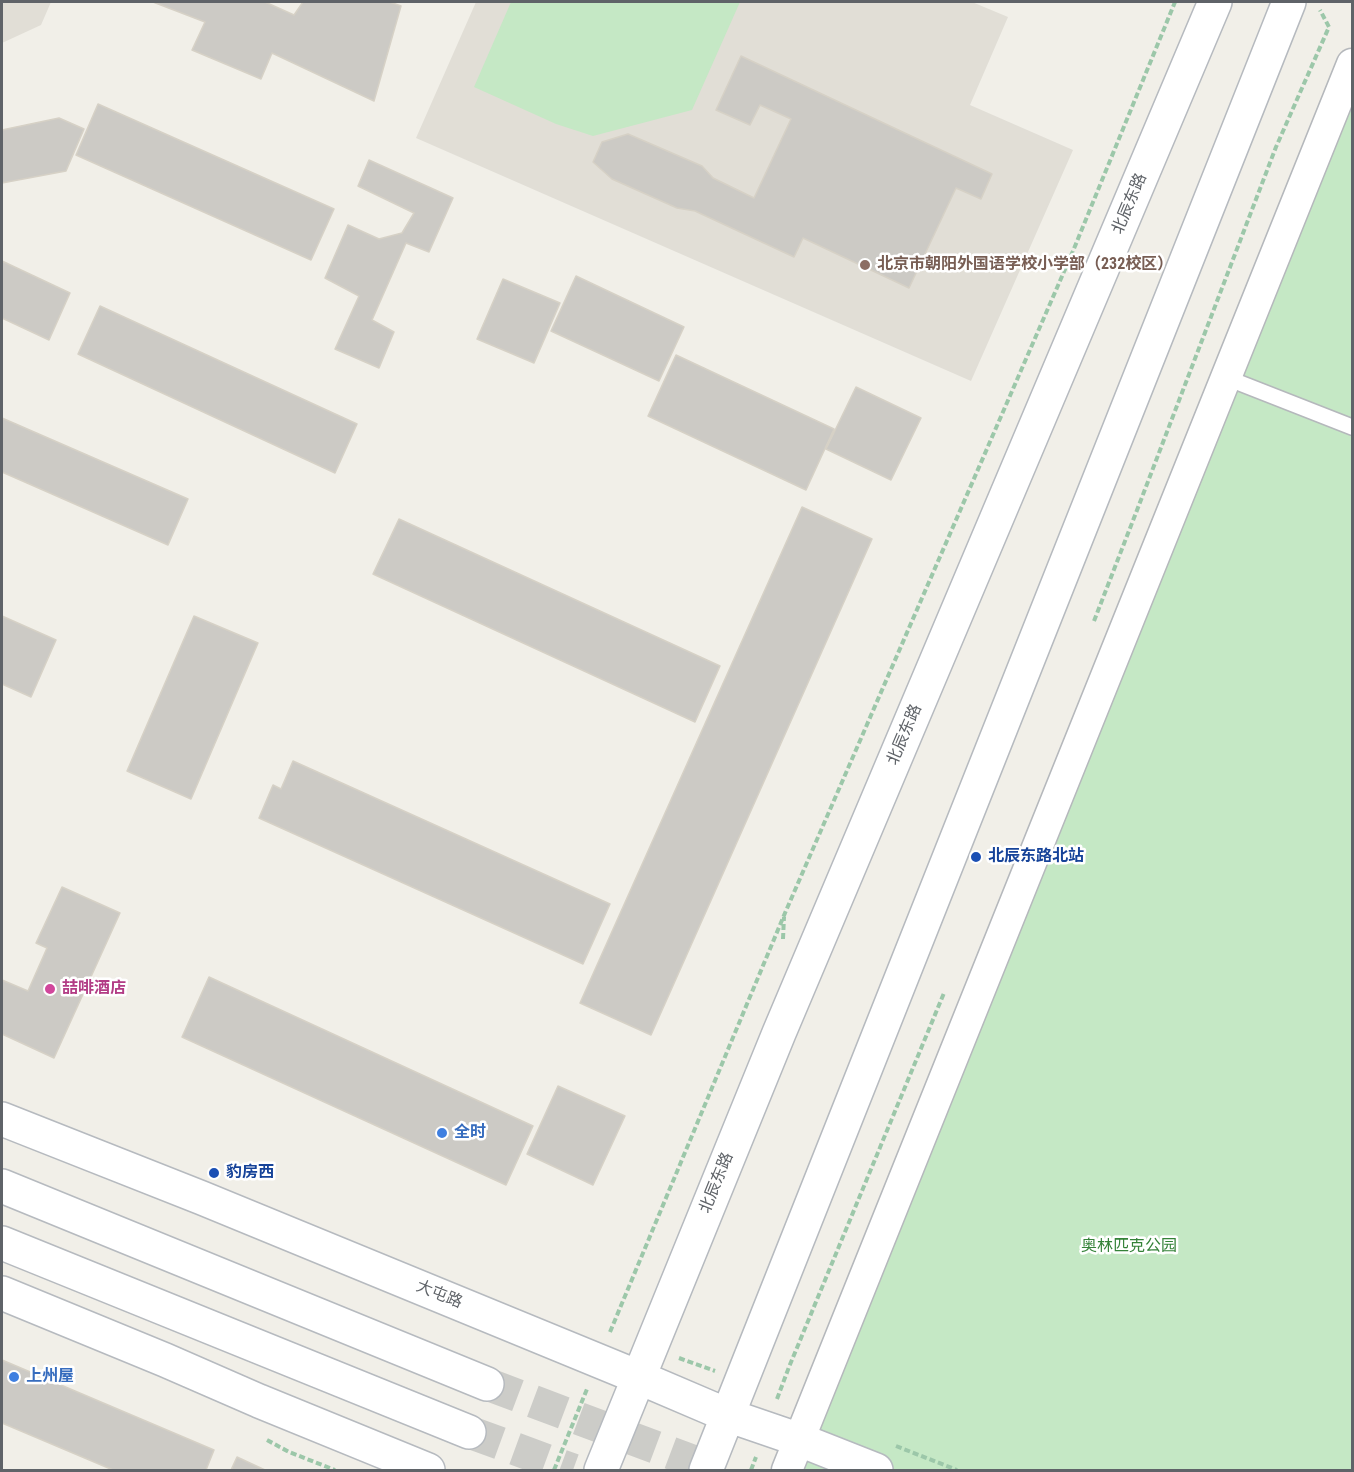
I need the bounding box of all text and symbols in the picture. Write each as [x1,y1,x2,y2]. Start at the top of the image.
street label: 北辰东路 [1109,171,1151,237]
place label: 北京市朝阳外国语学校小学部（232校区） [877,255,1173,275]
marker: 北京市朝阳外国语学校小学部（232校区） [858,258,872,272]
street label: 北辰东路 [884,702,926,768]
place label: 北辰东路北站 [988,847,1084,867]
marker: 北辰东路北站 [969,850,983,864]
place label: 喆啡酒店 [62,979,126,999]
marker: 喆啡酒店 [43,982,57,996]
place label: 全时 [454,1123,486,1143]
marker: 全时 [435,1126,449,1140]
street label: 北辰东路 [696,1150,738,1216]
place label: 豹房西 [226,1163,274,1183]
marker: 豹房西 [207,1166,221,1180]
park label: 奥林匹克公园 [1081,1237,1177,1257]
street label: 大屯路 [413,1277,465,1313]
place label: 上州屋 [26,1367,74,1387]
marker: 上州屋 [7,1370,21,1384]

